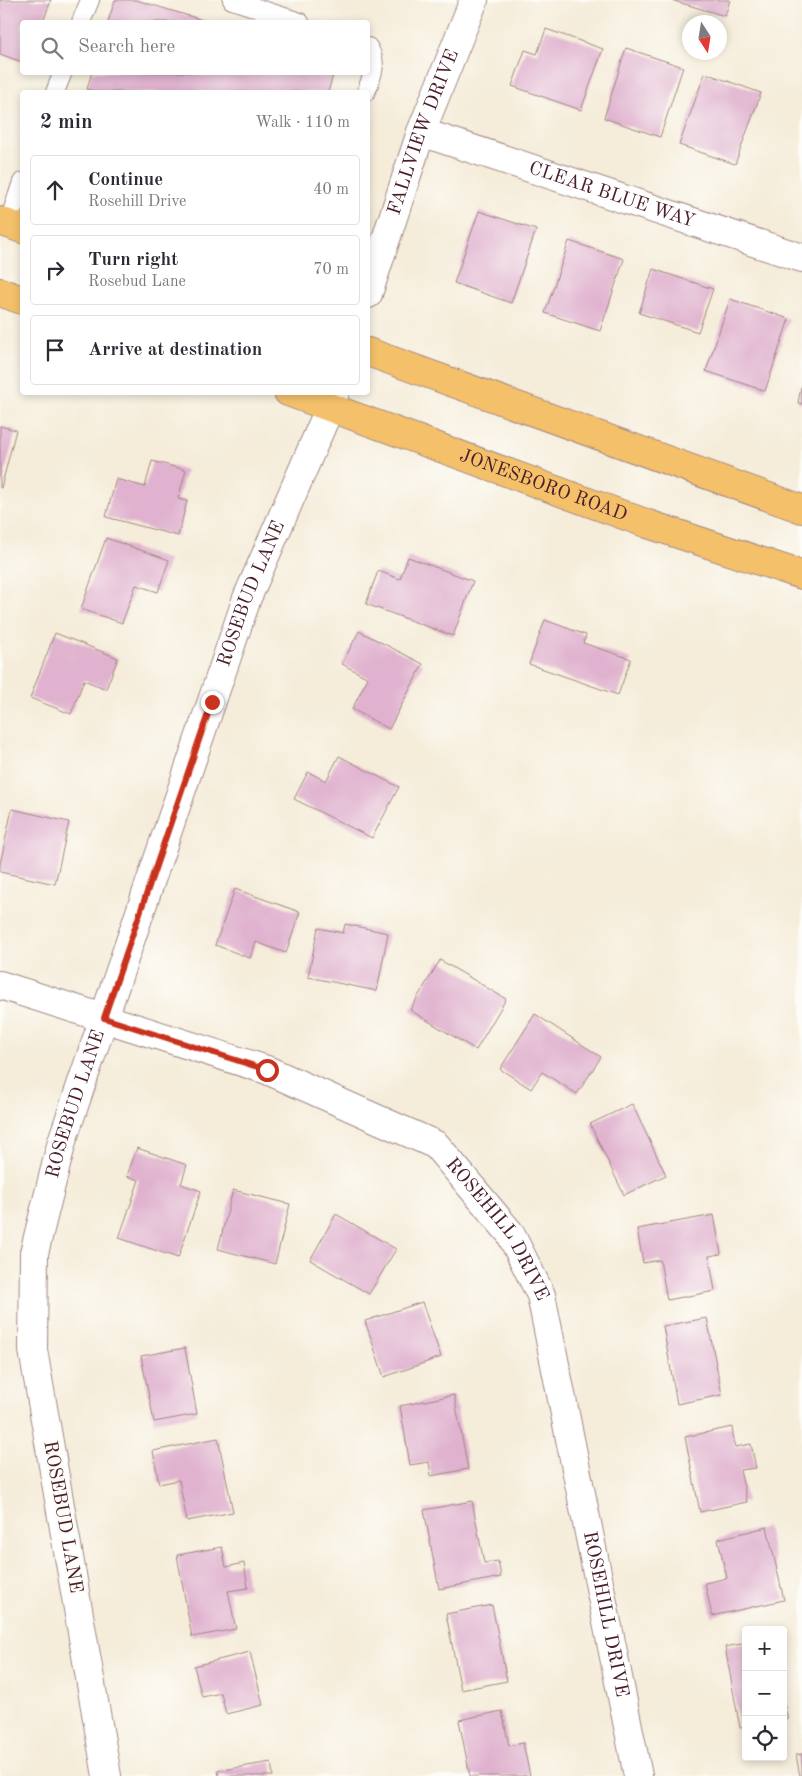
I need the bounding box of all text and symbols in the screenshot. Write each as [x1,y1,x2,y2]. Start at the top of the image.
north arrow [682,15,727,60]
search box [20,20,370,75]
icon: search [38,34,66,62]
text: Search here [78,38,175,57]
street label: FALLVIEW DRIVE [385,47,463,217]
text: 2 min [40,112,93,133]
text: Walk · 110 m [255,115,350,131]
street label: CLEAR BLUE WAY [526,159,697,231]
text: Continue [88,171,163,190]
icon: ahead [41,176,69,204]
text: 40 m [313,182,349,198]
text: Rosehill Drive [88,194,186,210]
text: Turn right [88,251,178,270]
icon: right [41,256,69,284]
text: 70 m [313,262,349,278]
text: Rosebud Lane [88,274,186,290]
icon: arrive [41,336,69,364]
text: Arrive at destination [88,341,262,360]
street label: JONESBORO ROAD [457,446,630,525]
street label: ROSEBUD LANE [215,518,289,669]
route end [201,691,224,714]
street label: ROSEBUD LANE [44,1028,109,1180]
route start [256,1059,279,1082]
street label: ROSEHILL DRIVE [442,1155,552,1304]
street label: ROSEBUD LANE [39,1439,85,1595]
street label: ROSEHILL DRIVE [579,1530,631,1699]
map controls [742,1626,787,1761]
button: + [742,1626,787,1671]
button: − [742,1671,787,1716]
button: locate [742,1716,787,1761]

